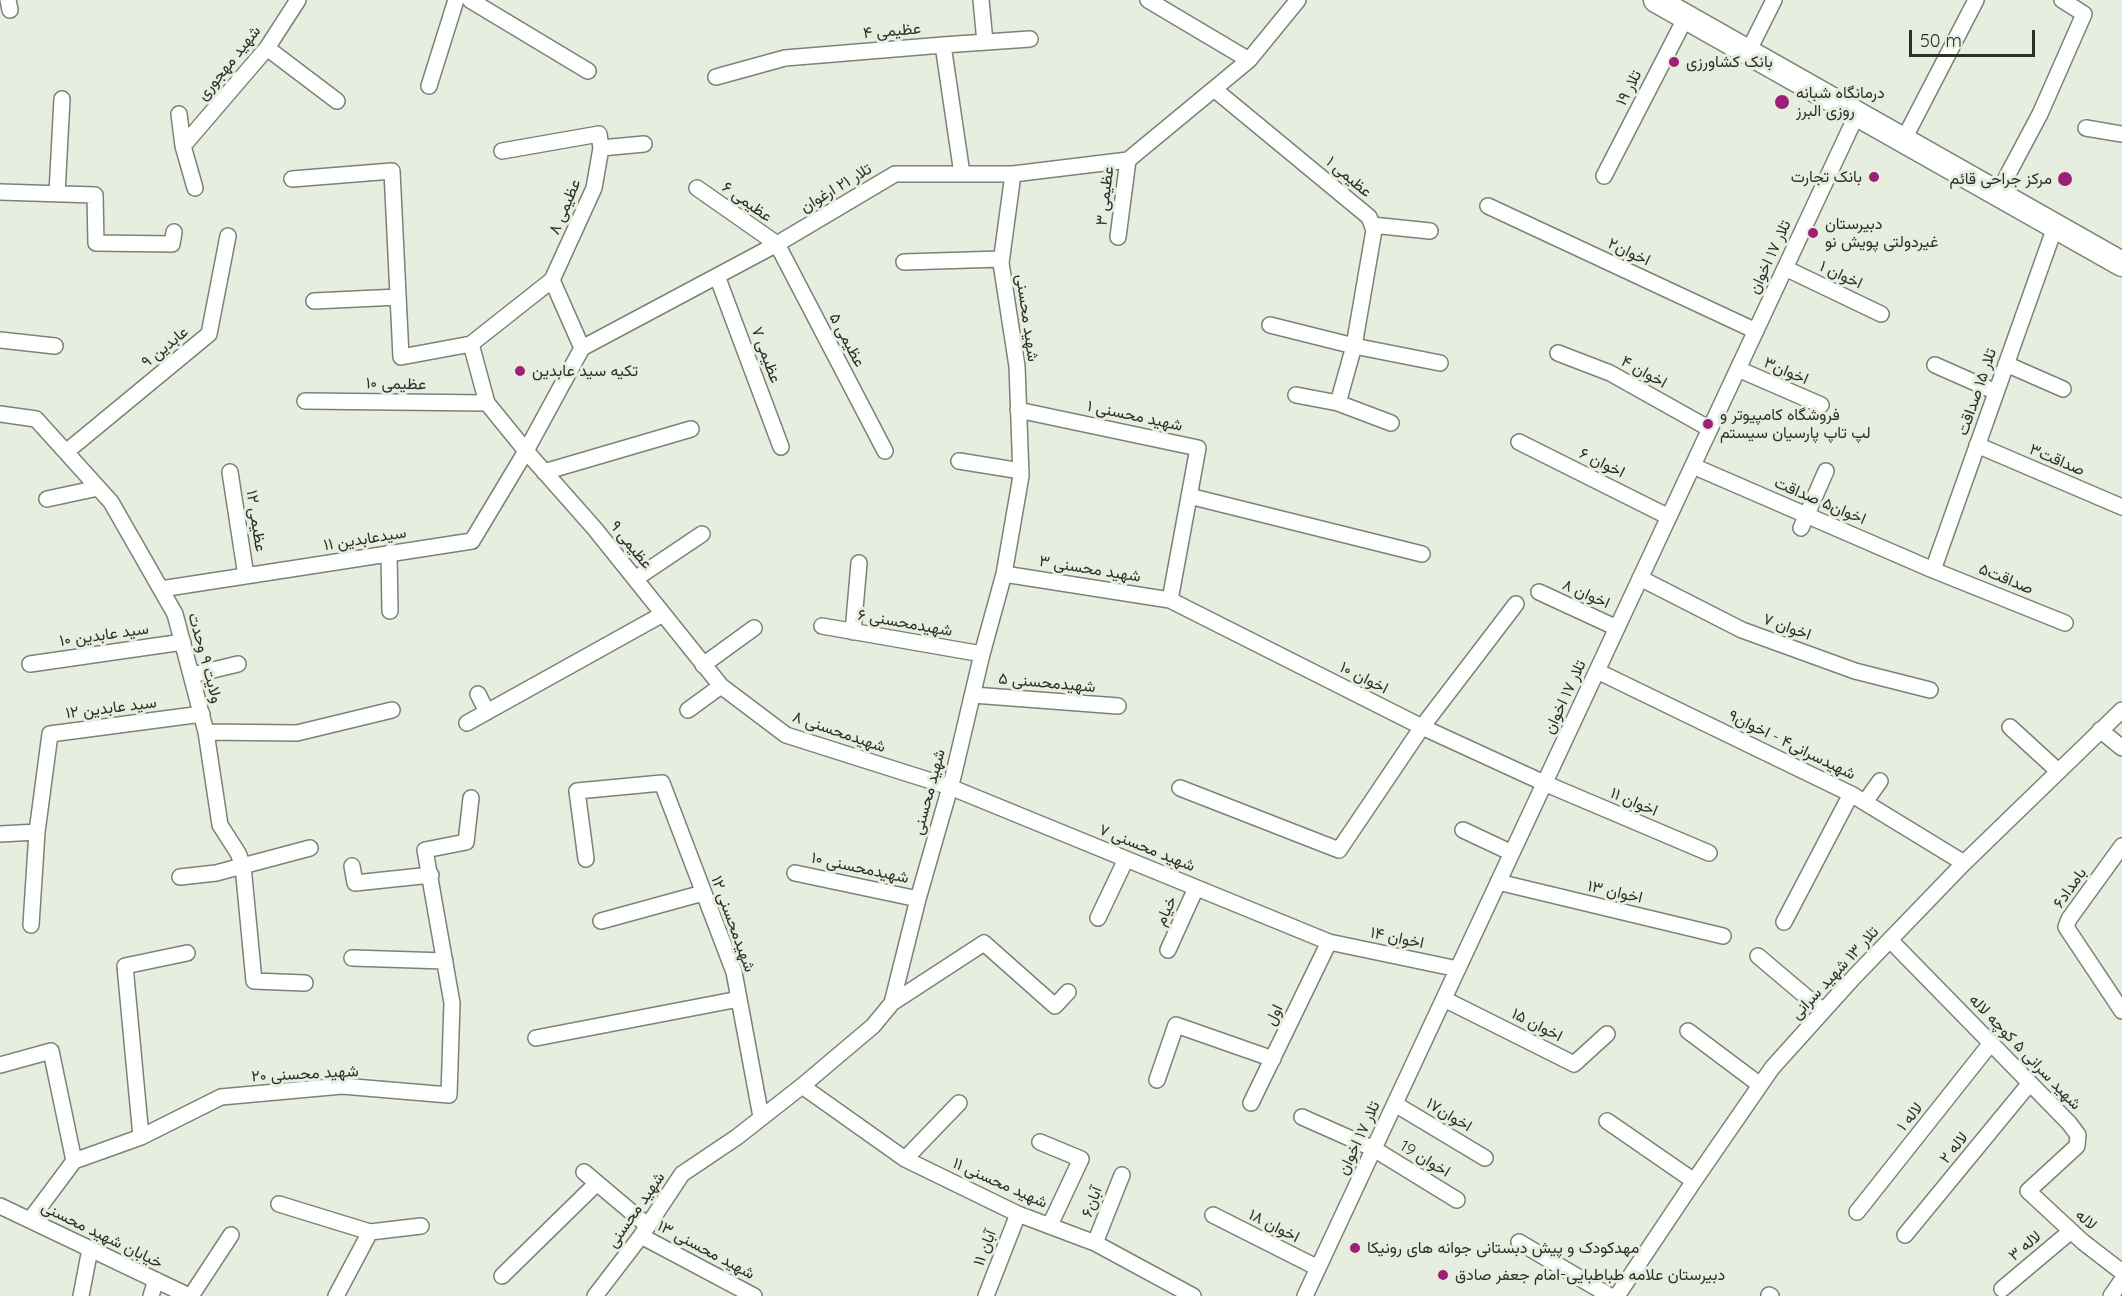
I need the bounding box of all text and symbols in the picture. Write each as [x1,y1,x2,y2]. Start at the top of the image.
scale bar [1912,18,2038,56]
street label: عظیمی ۴ [862,19,922,43]
street label: شهید مهجوری [193,22,265,104]
text: 50 m [1920,29,1962,52]
place label: بانک کشاورزی [1686,52,1773,72]
marker: بانک کشاورزی [1667,55,1681,69]
street label: تلار ۱۹ [1612,67,1646,109]
place label: درمانگاه شبانه روزی البرز [1796,83,1885,121]
marker: درمانگاه شبانه روزی البرز [1773,93,1791,111]
street label: عظیمی ۱ [1322,152,1376,202]
street label: تلار ۲۱ ارغوان [797,159,875,217]
street label: عظیمی ۳ [1092,165,1118,227]
place label: بانک تجارت [1791,167,1862,187]
place label: مرکز جراحی قائم [1950,169,2052,189]
marker: بانک تجارت [1867,170,1881,184]
marker: مرکز جراحی قائم [2056,170,2074,188]
street label: عظیمی ۸ [545,176,585,238]
street label: عظیمی ۶ [718,178,776,226]
place label: دبیرستان غیردولتی پویش نو [1825,214,1938,252]
street label: تلار ۱۷ اخوان [1745,217,1795,297]
marker: دبیرستان غیردولتی پویش نو [1806,226,1820,240]
street label: اخوان۲ [1605,234,1653,270]
street label: اخوان ۱ [1817,257,1865,293]
street label: شهید محسنی [1011,273,1043,363]
street label: عظیمی ۵ [825,310,869,370]
street label: عابدین ۹ [138,322,192,372]
street label: عظیمی ۷ [747,324,785,386]
street label: تلار ۱۵ صداقت [1953,346,2001,438]
street label: اخوان ۴ [1618,352,1670,392]
street label: اخوان۳ [1761,353,1811,389]
place label: تکیه سید عابدین [532,361,638,381]
marker: تکیه سید عابدین [513,364,527,378]
street label: عظیمی ۱۰ [366,374,426,394]
street label: شهید محسنی ۱ [1086,397,1184,435]
place label: فروشگاه کامپیوتر و لپ تاپ پارسیان سیستم [1720,405,1871,443]
marker: فروشگاه کامپیوتر و لپ تاپ پارسیان سیستم [1701,417,1715,431]
street label: صداقت۳ [2026,440,2088,480]
street label: اخوان ۶ [1576,444,1628,482]
street label: اخوان۵ صداقت [1771,473,1869,529]
street label: عظیمی ۱۲ [242,489,270,553]
street label: عظیمی ۹ [606,517,656,573]
street label: سیدعابدین ۱۱ [322,523,408,555]
street label: شهید محسنی ۳ [1038,551,1142,587]
street label: صداقت۵ [1976,559,2036,599]
street label: اخوان ۸ [1559,575,1613,613]
street label: شهیدمحسنی ۶ [856,605,954,641]
street label: اخوان ۷ [1760,609,1814,645]
street label: ولایت ۹ وحدت [184,611,226,705]
street label: سید عابدین ۱۰ [58,619,150,651]
street label: تلار ۱۷ اخوان [1540,657,1590,737]
street label: اخوان ۱۰ [1337,658,1391,698]
street label: شهیدمحسنی ۵ [998,669,1096,697]
street label: سید عابدین ۱۲ [64,693,158,723]
street label: شهیدسرانی۴ - اخوان۹ [1725,706,1859,784]
street label: شهیدمحسنی ۸ [790,707,888,757]
street label: شهید محسنی [908,747,950,837]
street label: اخوان ۱۱ [1607,783,1661,821]
street label: شهید محسنی ۷ [1096,820,1198,876]
street label: شهیدمحسنی ۱۰ [809,848,911,888]
street label: بامداد۶ [2049,864,2091,912]
street label: شهیدمحسنی ۱۲ [707,873,759,975]
street label: اخوان ۱۳ [1586,876,1644,908]
street label: خیام [1151,893,1181,929]
street label: اخوان ۱۴ [1368,923,1426,953]
street label: تلار ۱۳ شهید سرانی [1787,923,1883,1023]
street label: شهید سرانی ۵ کوچه لاله [1965,990,2085,1114]
street label: اول [1261,1001,1287,1029]
street label: اخوان ۱۵ [1508,1004,1566,1046]
street label: شهید محسنی ۲۰ [251,1062,359,1086]
street label: اخوان۱۷ [1423,1094,1475,1136]
street label: تلار ۱۷ اخوان [1334,1098,1384,1178]
street label: لاله ۱ [1893,1099,1927,1135]
street label: لاله ۲ [1936,1128,1972,1168]
street label: اخوان 19 [1396,1137,1454,1181]
street label: شهید محسنی ۱۱ [950,1154,1050,1212]
street label: شهید محسنی [603,1168,669,1252]
street label: آبان۶ [1077,1184,1107,1220]
street label: خیابان شهید محسنی [38,1197,166,1273]
street label: اخوان ۱۸ [1245,1205,1303,1247]
street label: لاله [2071,1206,2101,1234]
street label: شهید محسنی ۱۳ [654,1216,758,1284]
street label: آبان ۱۱ [969,1227,1001,1269]
street label: لاله ۳ [2005,1227,2045,1265]
place label: مهدکودک و پیش دبستانی جوانه های رونیکا [1367,1238,1639,1258]
marker: مهدکودک و پیش دبستانی جوانه های رونیکا [1348,1241,1362,1255]
place label: دبیرستان علامه طباطبایی-امام جعفر صادق [1455,1265,1725,1285]
marker: دبیرستان علامه طباطبایی-امام جعفر صادق [1436,1268,1450,1282]

